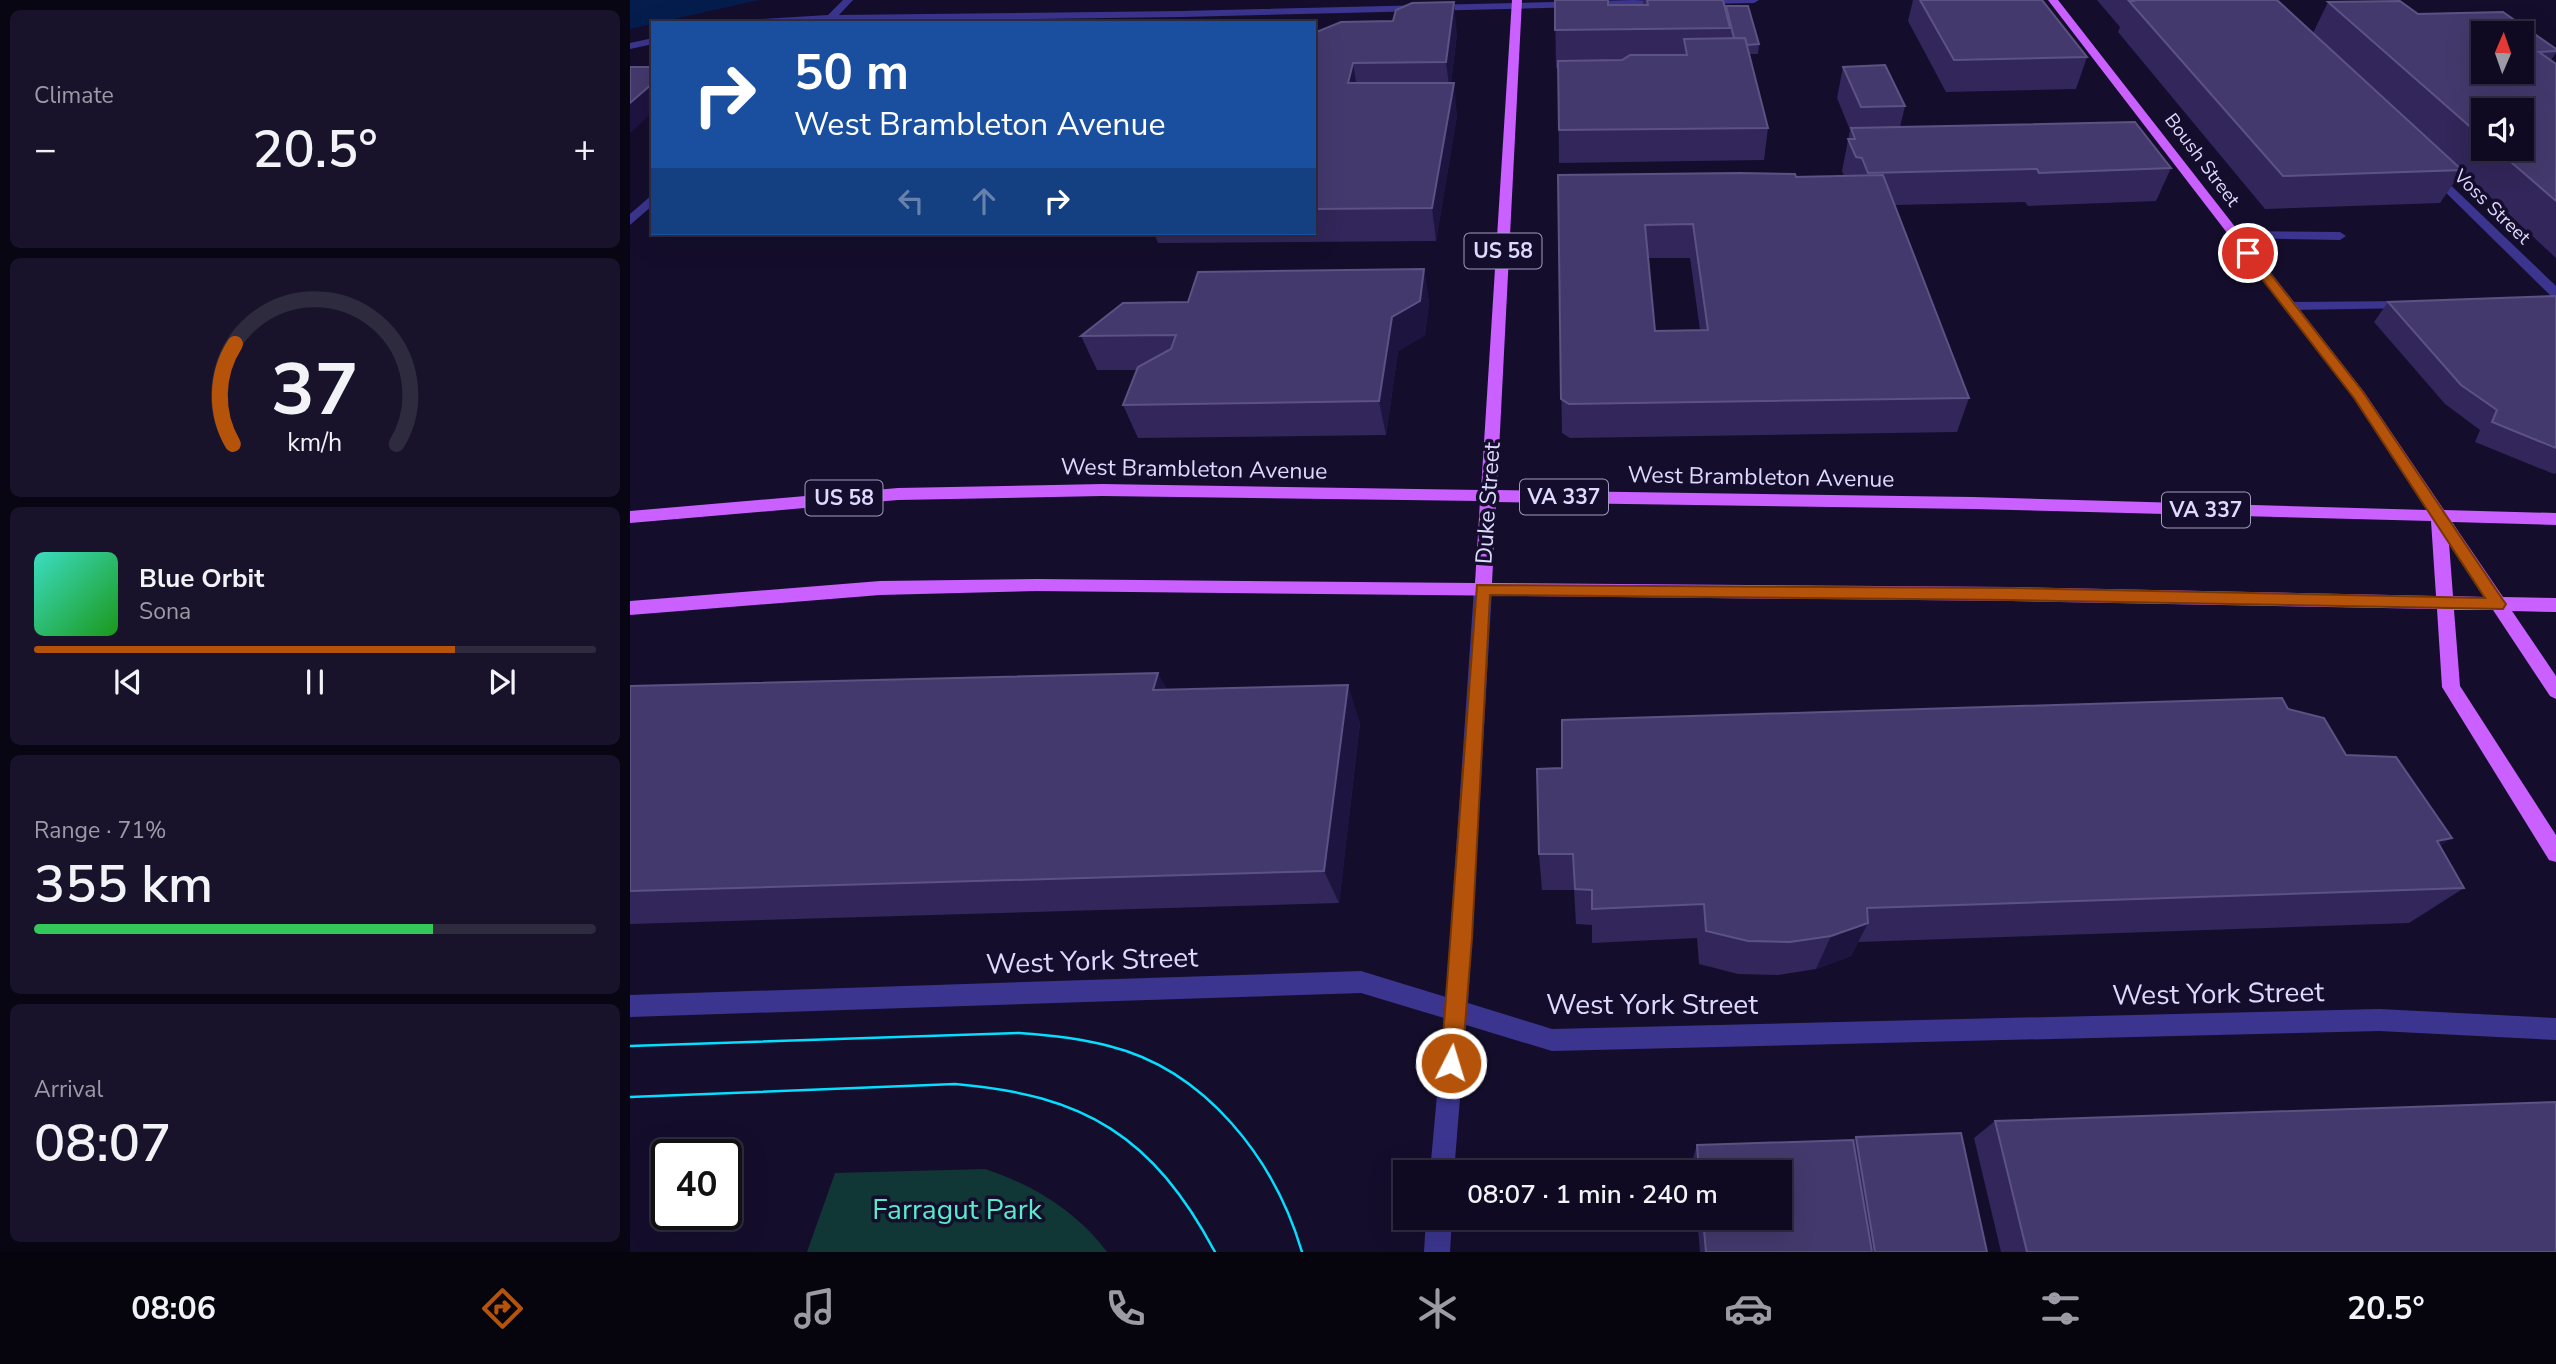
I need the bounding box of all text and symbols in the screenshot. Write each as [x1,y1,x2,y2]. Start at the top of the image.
north arrow [2471,21,2534,84]
map controls [2471,21,2534,161]
text: 50 m [794,39,909,106]
icon: right [679,49,770,140]
text: Climate [34,80,114,111]
button: sound [2471,98,2534,161]
text: West Brambleton Avenue [794,103,1165,146]
street label: Boush Street [2158,108,2246,212]
text: 20.5° [252,114,378,185]
text: − [34,124,57,175]
text: + [573,124,596,175]
street label: Voss Street [2447,163,2536,250]
icon: left [892,182,930,220]
icon: ahead [965,182,1003,220]
icon: right [1038,182,1076,220]
pin [2218,223,2278,283]
road number: US 58 [1464,233,1542,268]
icon: arrive [2229,234,2267,272]
text: 37 [271,340,359,440]
text: km/h [287,425,343,459]
street label: Duke Street [1468,440,1508,565]
street label: West Brambleton Avenue [1060,451,1328,487]
street label: West Brambleton Avenue [1627,459,1895,495]
road number: US 58 [806,480,882,516]
road number: VA 337 [1520,480,1608,514]
road number: VA 337 [2162,492,2250,528]
text: Blue Orbit [139,561,264,596]
text: Sona [139,596,191,627]
icon: previous [109,663,147,701]
icon: pause [296,663,334,701]
icon: next [483,663,521,701]
text: Range · 71% [34,815,166,846]
text: 355 km [34,849,213,920]
street label: West York Street [985,938,1199,984]
street label: West York Street [2112,973,2325,1015]
street label: West York Street [1546,986,1758,1024]
position arrow [1414,1026,1488,1100]
text: Arrival [34,1074,103,1105]
text: 08:07 [34,1108,171,1179]
speed limit sign: 40 [651,1139,742,1230]
text: 08:07 · 1 min · 240 m [1467,1177,1718,1212]
park label: Farragut Park [872,1191,1043,1229]
icon: directions [478,1284,527,1333]
icon: music [790,1284,839,1333]
icon: phone [1101,1284,1150,1333]
icon: climate [1413,1284,1462,1333]
icon: car [1724,1284,1773,1333]
icon: filters [2036,1284,2085,1333]
text: 08:06 [131,1287,216,1330]
text: 20.5° [2347,1287,2425,1330]

